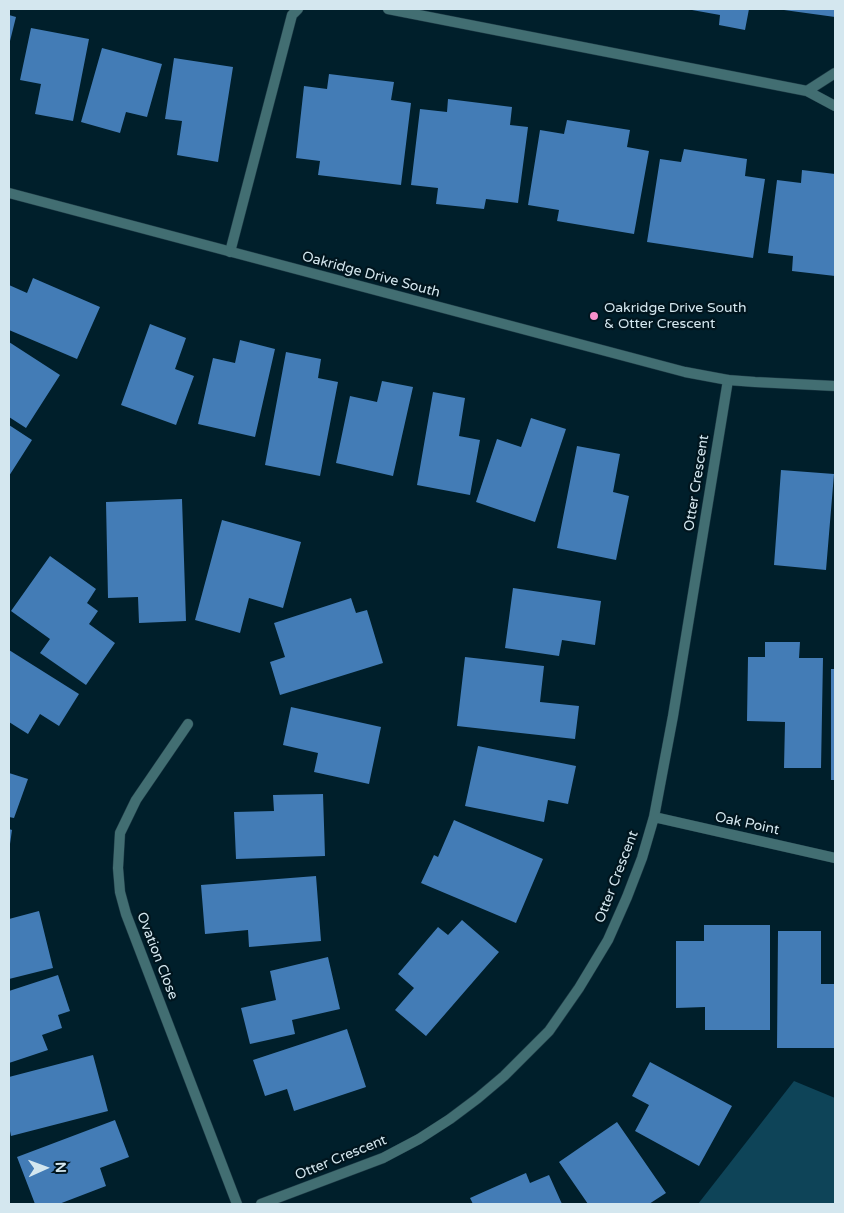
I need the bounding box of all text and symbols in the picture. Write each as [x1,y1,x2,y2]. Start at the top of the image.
street label: Oakridge Drive South [300,248,442,302]
place label: Oakridge Drive South & Otter Crescent [604,300,746,332]
marker: Oakridge Drive South & Otter Crescent [588,310,600,322]
street label: Otter Crescent [681,434,713,532]
street label: Oak Point [713,809,781,839]
street label: Otter Crescent [592,829,642,925]
street label: Ovation Close [133,910,181,1002]
street label: Otter Crescent [293,1132,389,1184]
north arrow [20,1143,70,1193]
text: N [52,1162,69,1173]

